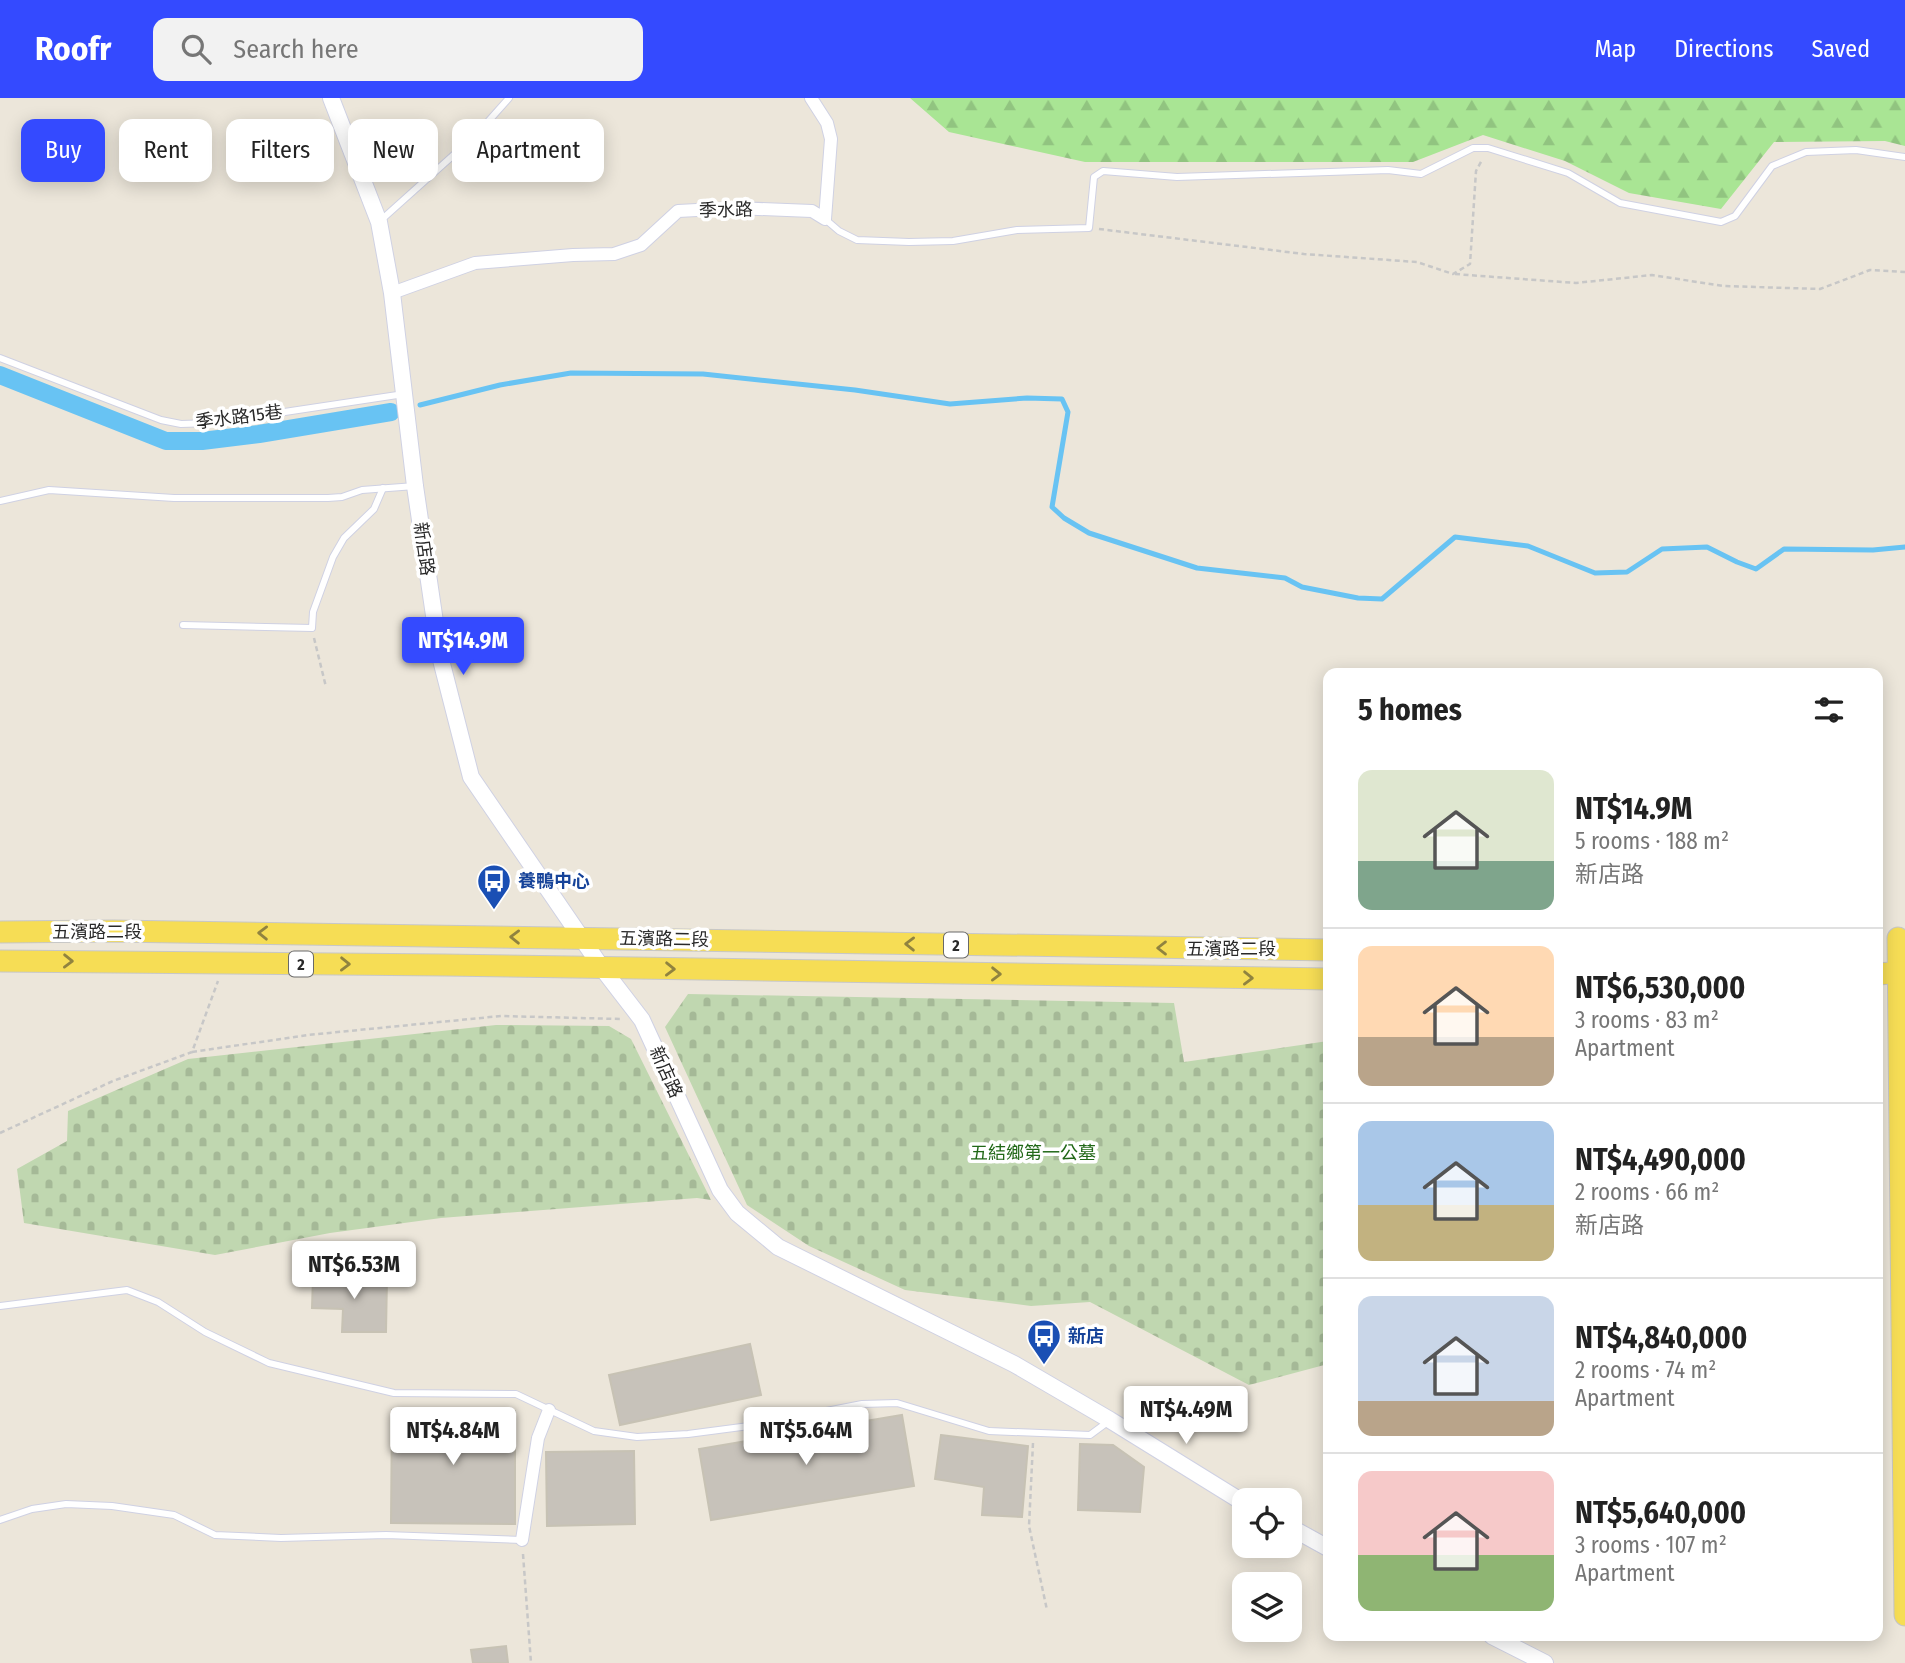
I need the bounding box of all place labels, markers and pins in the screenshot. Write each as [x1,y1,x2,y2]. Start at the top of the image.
pin: NT$14.9M [391,618,535,677]
bus stop icon: 養鴨中心 [475,862,513,911]
place label: 養鴨中心 [518,870,590,892]
pin: NT$6.53M [282,1242,426,1301]
bus stop icon: 新店 [1025,1317,1063,1366]
place label: 新店 [1068,1325,1104,1347]
pin: NT$4.49M [1114,1386,1258,1446]
pin: NT$4.84M [381,1408,525,1467]
pin: NT$5.64M [734,1408,878,1467]

